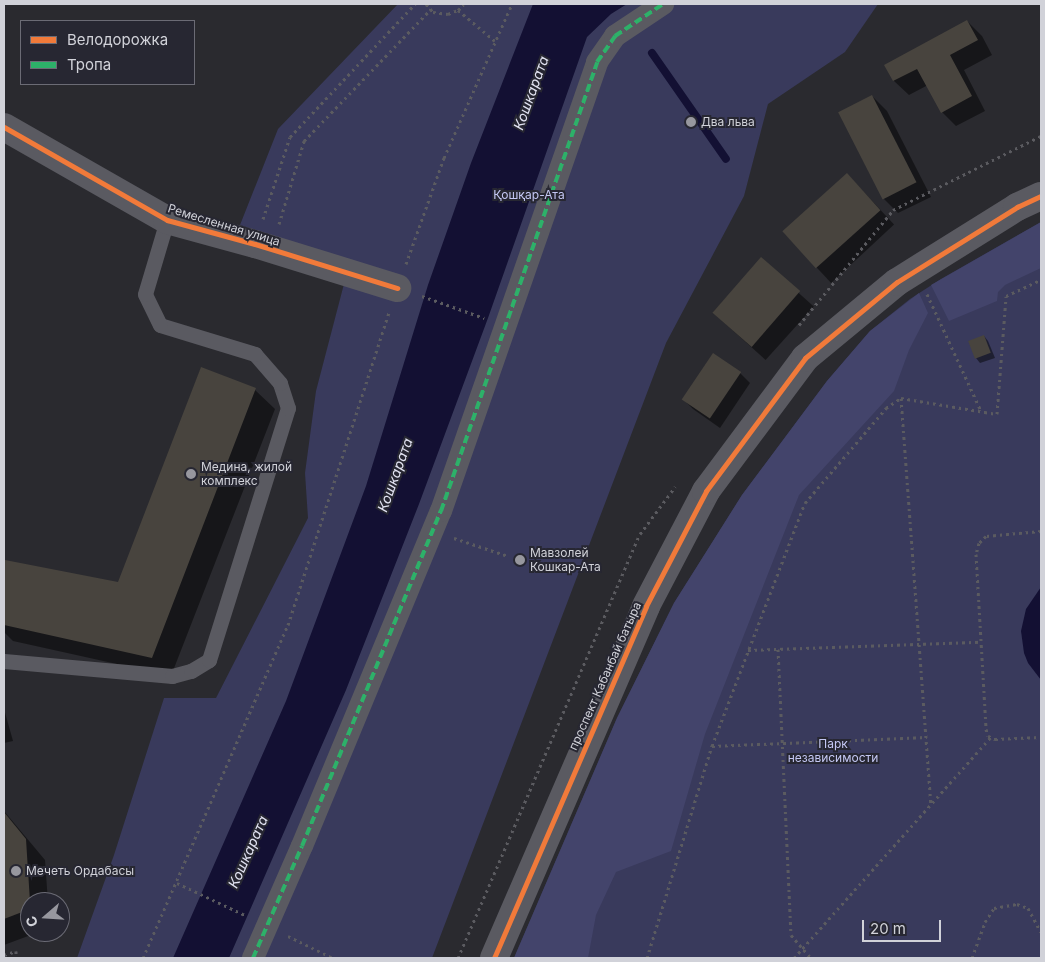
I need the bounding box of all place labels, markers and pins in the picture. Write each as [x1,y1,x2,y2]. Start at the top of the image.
place label: Два льва [701,115,755,129]
marker: Два льва [685,116,697,128]
place label: Медина, жилой комплекс [201,460,292,488]
marker: Медина, жилой комплекс [185,468,197,480]
place label: Мавзолей Кошкар-Ата [530,546,601,574]
marker: Мавзолей Кошкар-Ата [514,554,526,566]
place label: Мечеть Ордабасы [26,864,134,878]
marker: Мечеть Ордабасы [10,865,22,877]

